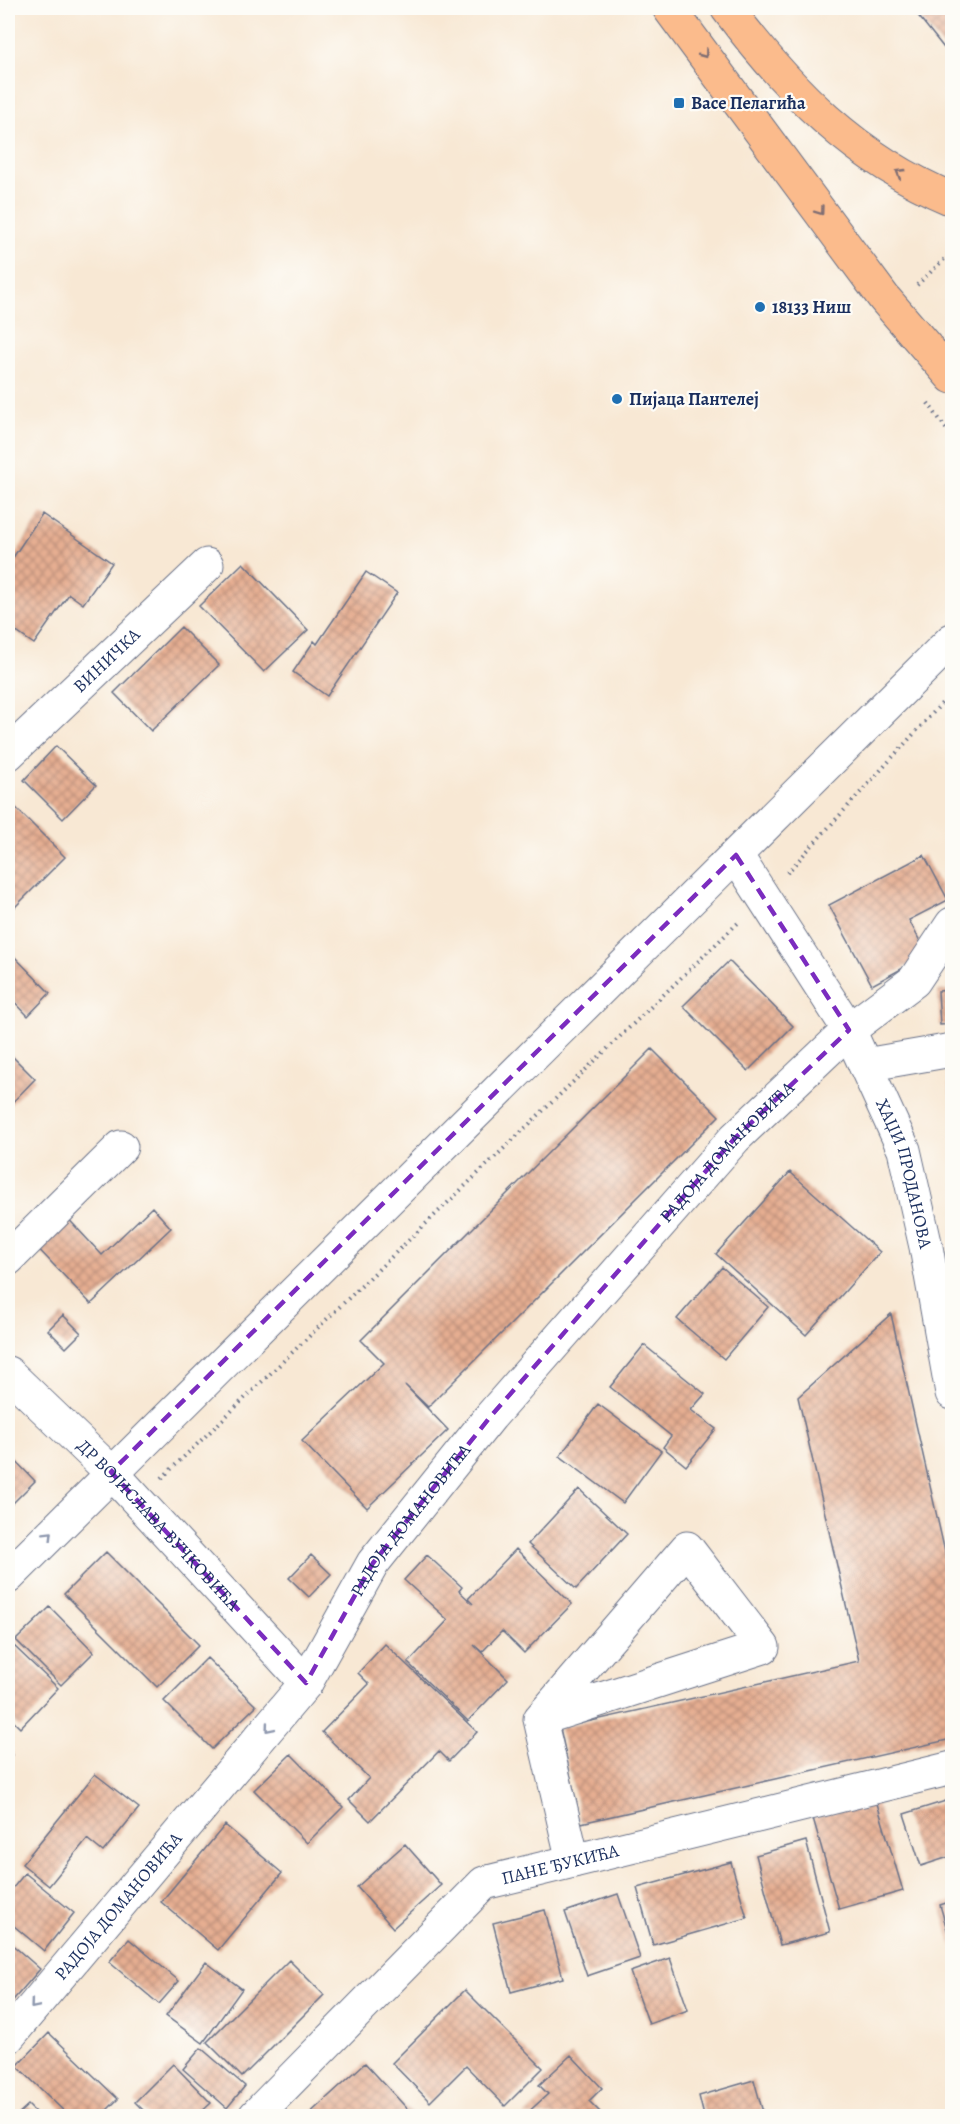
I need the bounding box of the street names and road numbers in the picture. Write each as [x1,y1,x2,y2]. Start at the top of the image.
street label: ВИНИЧКА [68,622,146,698]
street label: РАДОЈА ДОМАНОВИЋА [654,1076,800,1228]
street label: ХАЏИ ПРОДАНОВА [870,1095,938,1251]
street label: ДР ВОЈИСЛАВА ВУЧКОВИЋА [72,1434,246,1616]
street label: РАДОЈА ДОМАНОВИЋА [345,1438,477,1601]
street label: РАДОЈА ДОМАНОВИЋА [49,1827,188,1985]
street label: ПАНЕ ЂУКИЋА [499,1838,622,1890]

